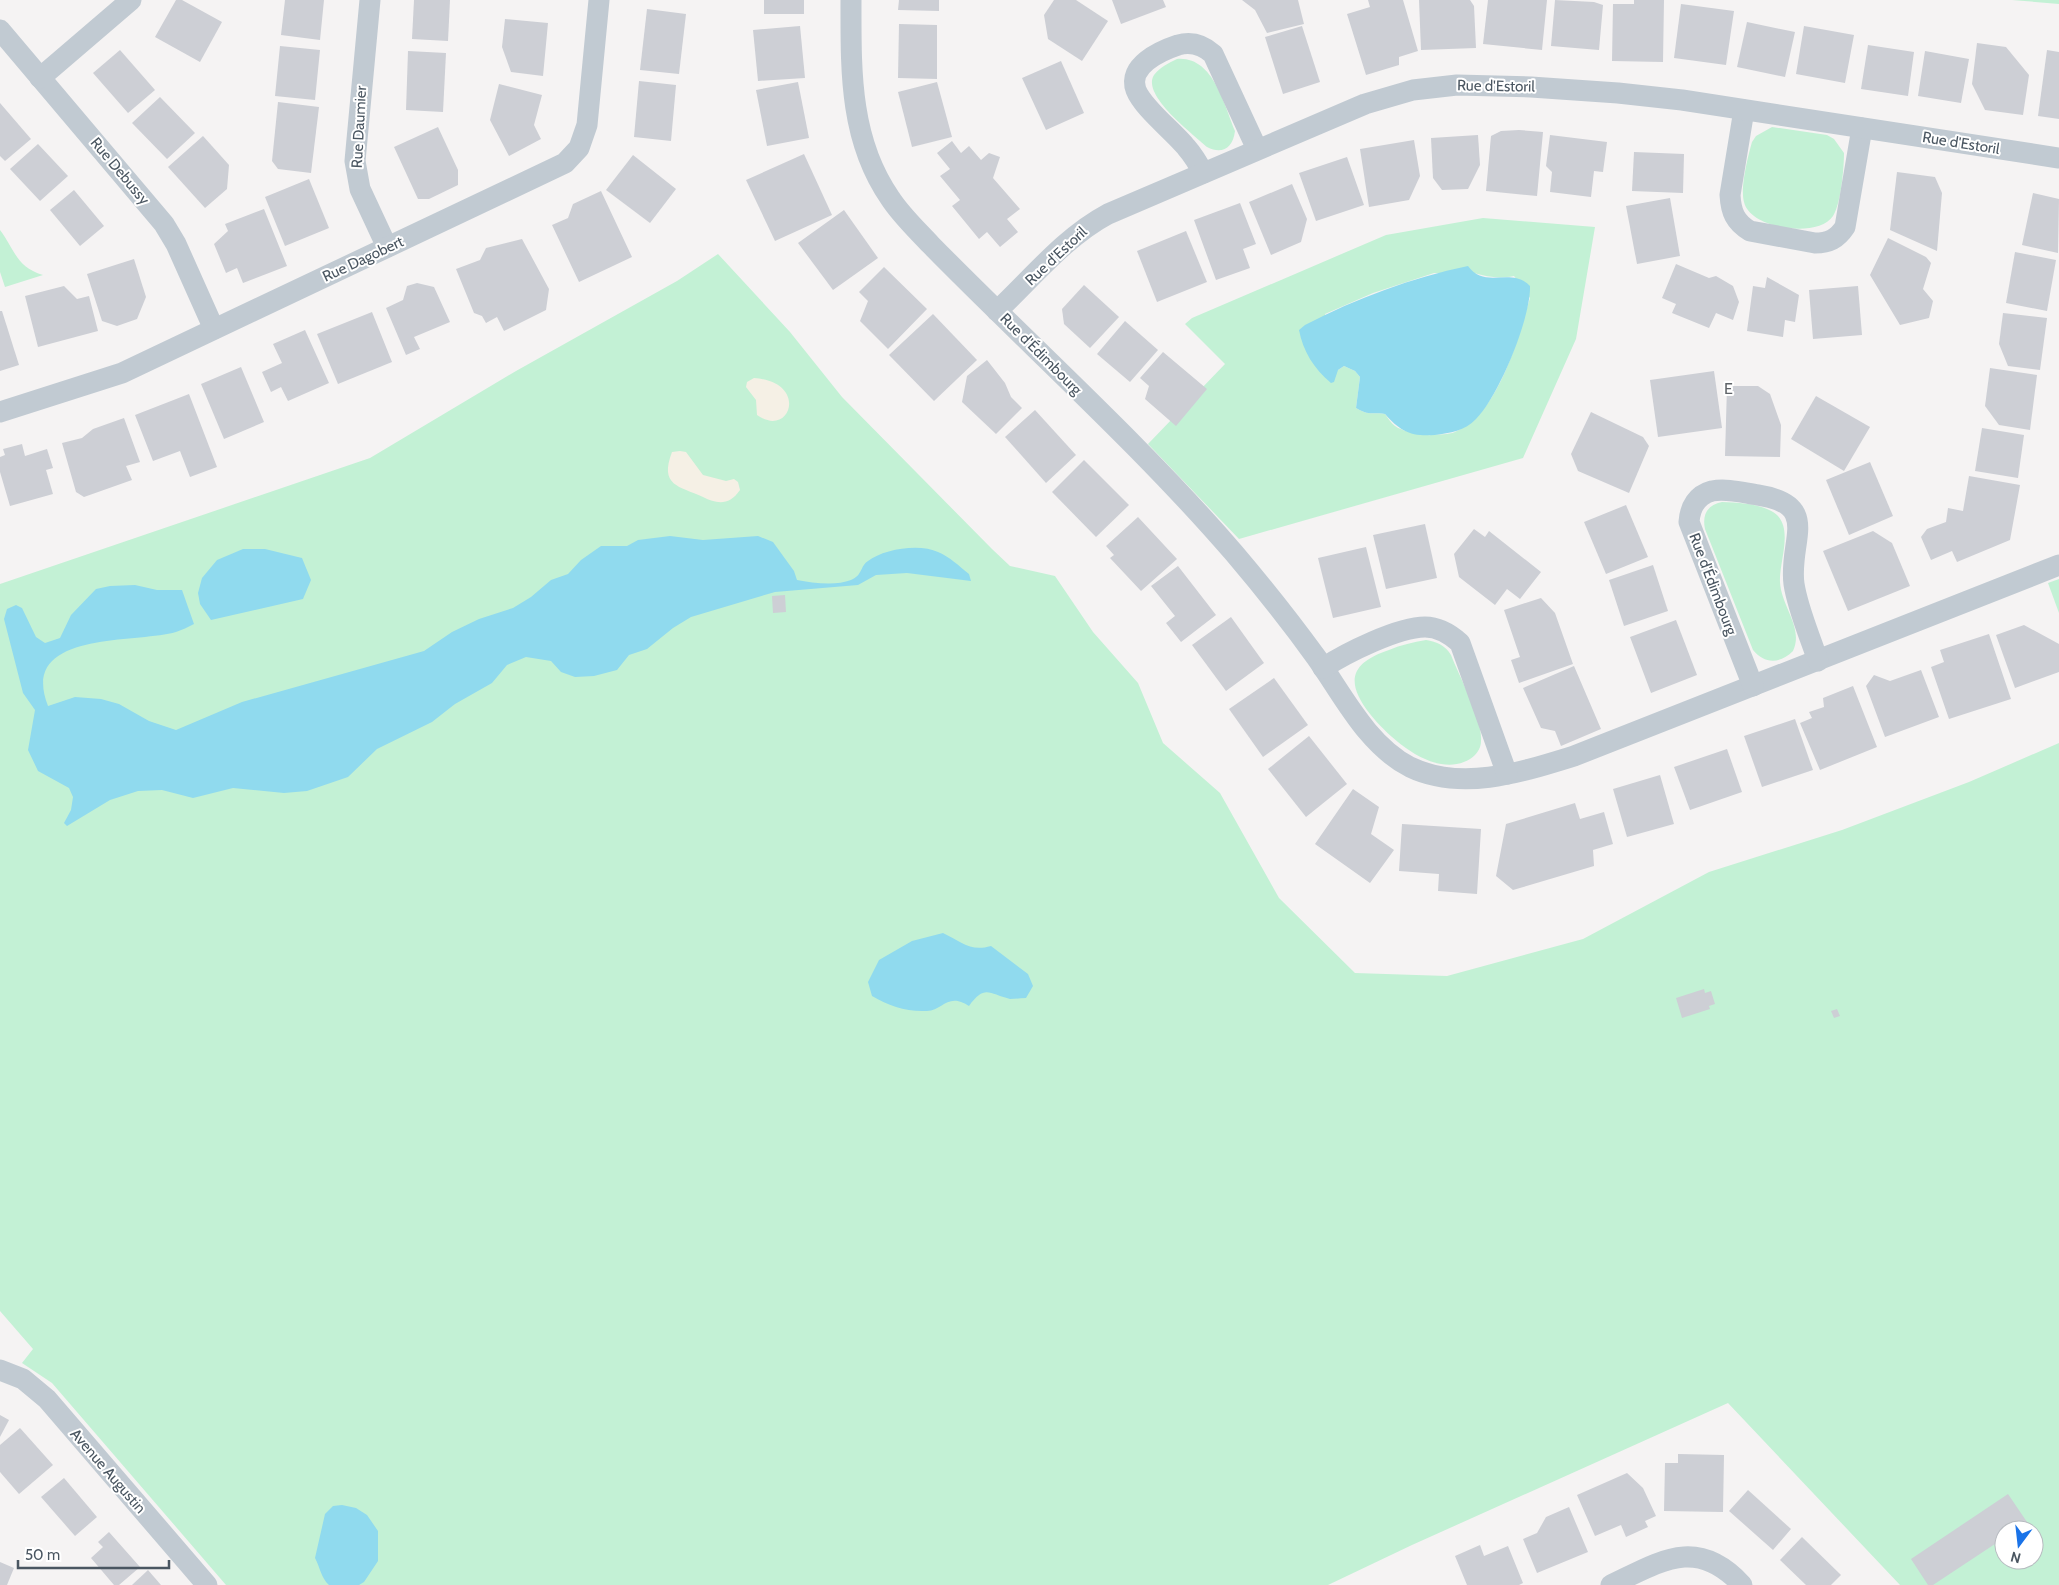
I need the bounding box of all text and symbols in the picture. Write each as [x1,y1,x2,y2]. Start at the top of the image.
street label: Rue d'Estoril [1457,76,1536,96]
street label: Rue Daumier [348,85,370,169]
street label: Rue d'Estoril [1921,128,2001,158]
street label: Rue Debussy [87,134,154,209]
street label: Rue d'Estoril [1021,223,1091,289]
street label: Rue Dagobert [320,232,406,286]
street label: Rue d'Édimbourg [996,309,1087,399]
district label: E [1724,379,1734,398]
street label: Rue d'Édimbourg [1685,530,1742,638]
street label: Avenue Augustin [66,1425,150,1517]
north arrow [1994,1520,2044,1570]
scale bar [18,1538,169,1570]
text: 50 m [25,1546,60,1564]
text: N [2009,1548,2023,1568]

